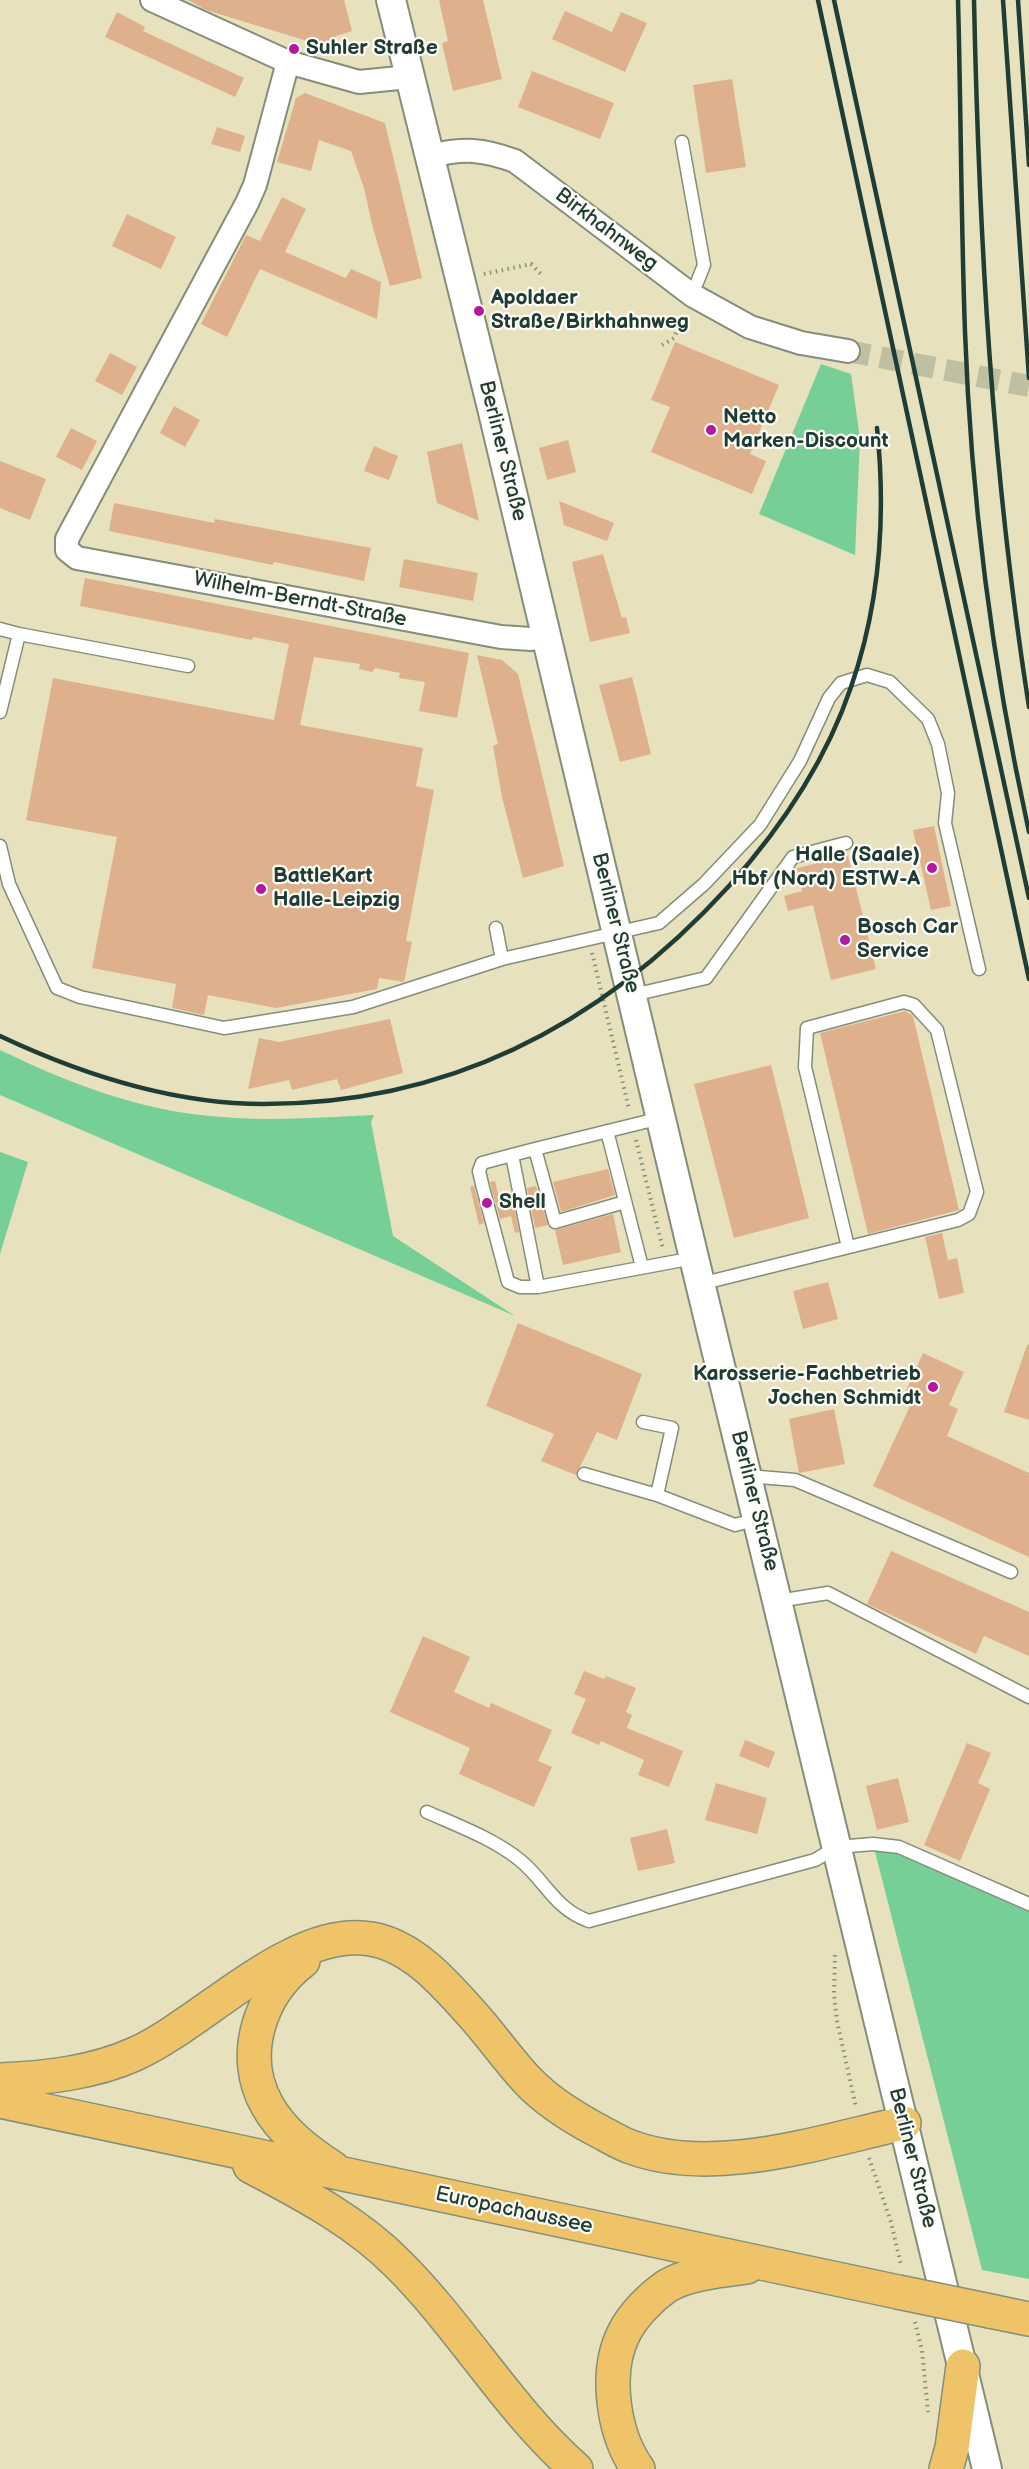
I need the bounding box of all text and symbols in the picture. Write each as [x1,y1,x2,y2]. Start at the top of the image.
place label: Suhler Straße [306,36,438,62]
marker: Suhler Straße [287,42,301,56]
street label: Birkhahnweg [550,183,662,277]
place label: Apoldaer Straße/Birkhahnweg [491,286,689,336]
marker: Apoldaer Straße/Birkhahnweg [472,304,486,318]
street label: Berliner Straße [472,378,532,524]
place label: Netto Marken-Discount [723,405,889,455]
marker: Netto Marken-Discount [704,423,718,437]
street label: Wilhelm-Berndt-Straße [191,567,409,633]
place label: Halle (Saale) Hbf (Nord) ESTW-A [732,843,920,893]
street label: Berliner Straße [585,850,645,996]
marker: Halle (Saale) Hbf (Nord) ESTW-A [925,861,939,875]
place label: BattleKart Halle-Leipzig [273,864,400,914]
marker: BattleKart Halle-Leipzig [254,882,268,896]
place label: Bosch Car Service [857,915,958,965]
marker: Bosch Car Service [838,933,852,947]
place label: Shell [499,1190,546,1216]
marker: Shell [480,1196,494,1210]
place label: Karosserie-Fachbetrieb Jochen Schmidt [693,1362,921,1412]
marker: Karosserie-Fachbetrieb Jochen Schmidt [926,1380,940,1394]
street label: Berliner Straße [724,1428,784,1574]
street label: Berliner Straße [882,2085,942,2231]
street label: Europachaussee [433,2182,595,2240]

